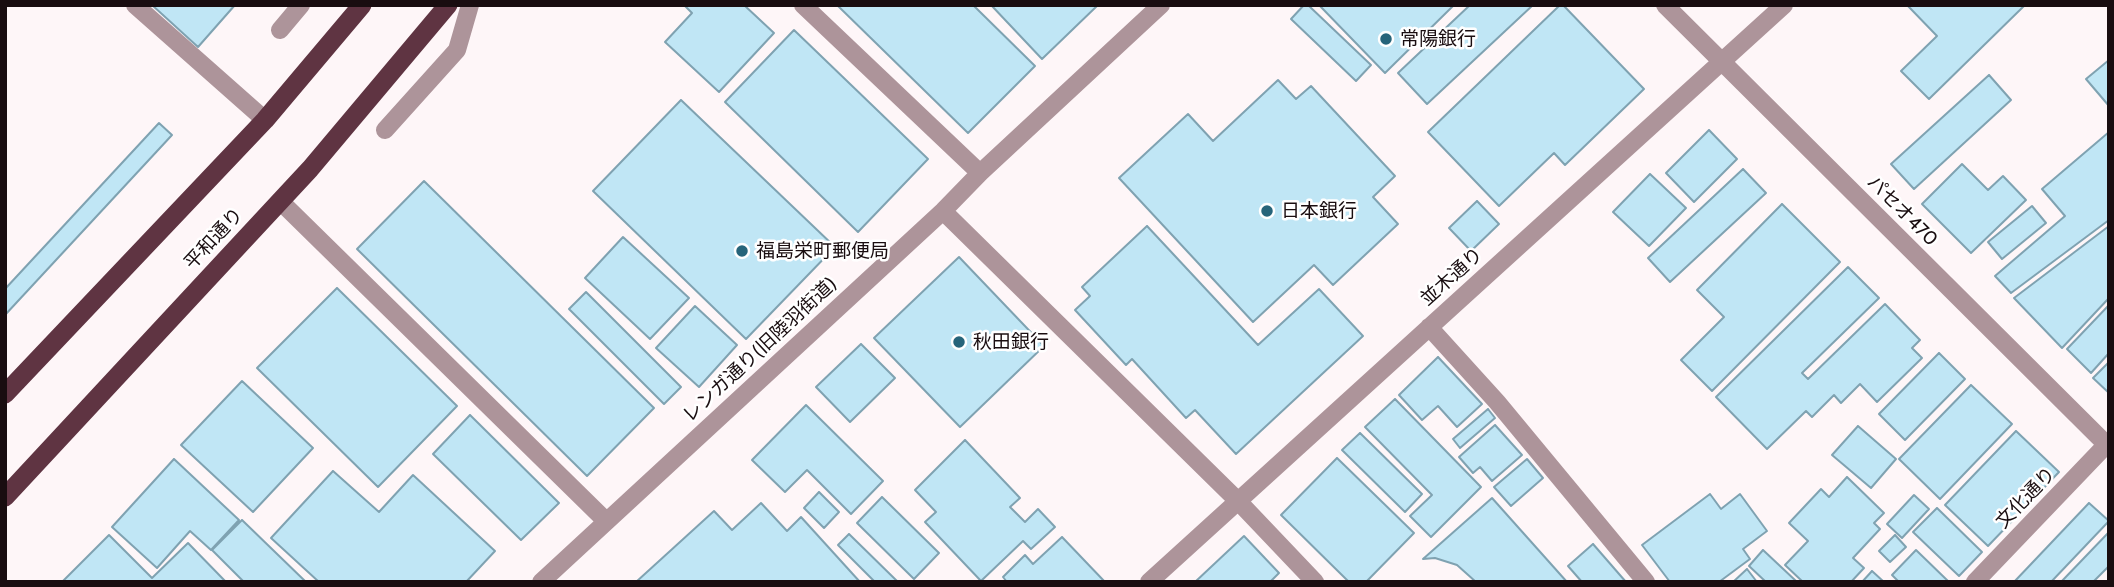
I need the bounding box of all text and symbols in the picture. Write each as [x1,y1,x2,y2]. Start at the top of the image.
place label: 常陽銀行 [1400,28,1476,50]
marker: 常陽銀行 [1378,31,1394,47]
street label: パセオ470 [1862,171,1942,251]
place label: 日本銀行 [1281,200,1357,222]
street label: 平和通り [180,203,248,275]
marker: 日本銀行 [1259,203,1275,219]
place label: 福島栄町郵便局 [756,240,889,262]
marker: 福島栄町郵便局 [734,243,750,259]
street label: 並木通り [1416,243,1488,311]
street label: レンガ通り(旧陸羽街道) [678,273,842,427]
place label: 秋田銀行 [973,331,1049,353]
marker: 秋田銀行 [951,334,967,350]
street label: 文化通り [1991,463,2061,533]

